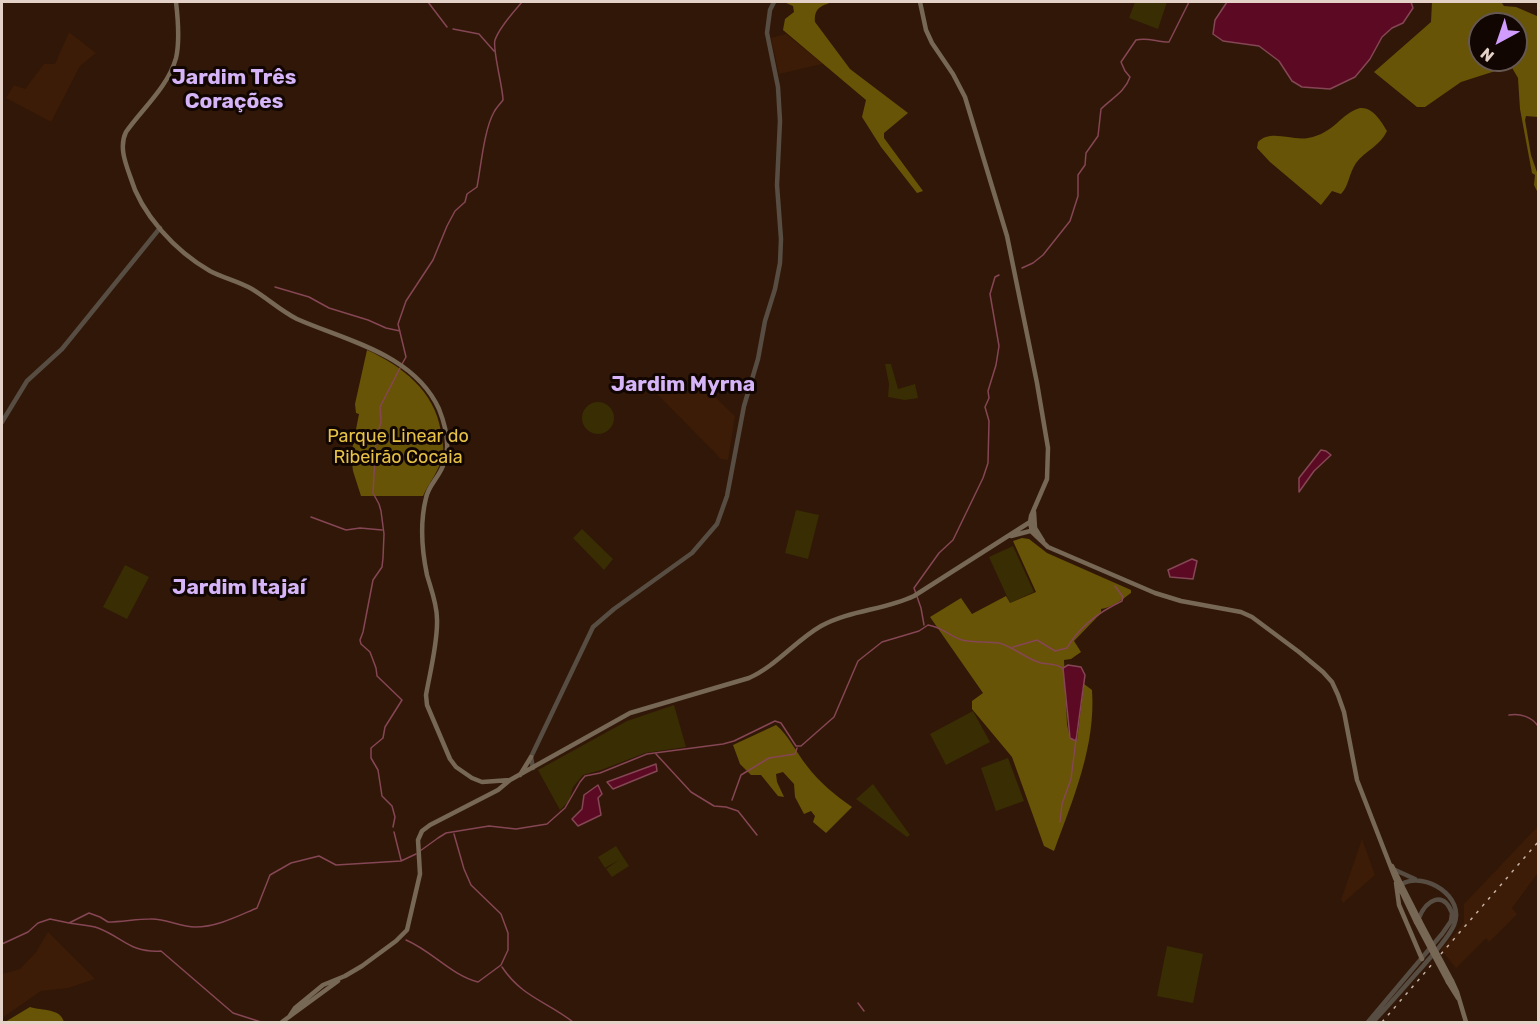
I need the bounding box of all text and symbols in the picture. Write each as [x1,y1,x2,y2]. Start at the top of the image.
north arrow [1468,12,1528,72]
text: N [1477,44,1498,66]
district label: Jardim Três Corações [172,65,296,115]
district label: Jardim Myrna [611,372,755,398]
park label: Parque Linear do Ribeirão Cocaia [327,426,469,468]
district label: Jardim Itajaí [172,575,306,601]

